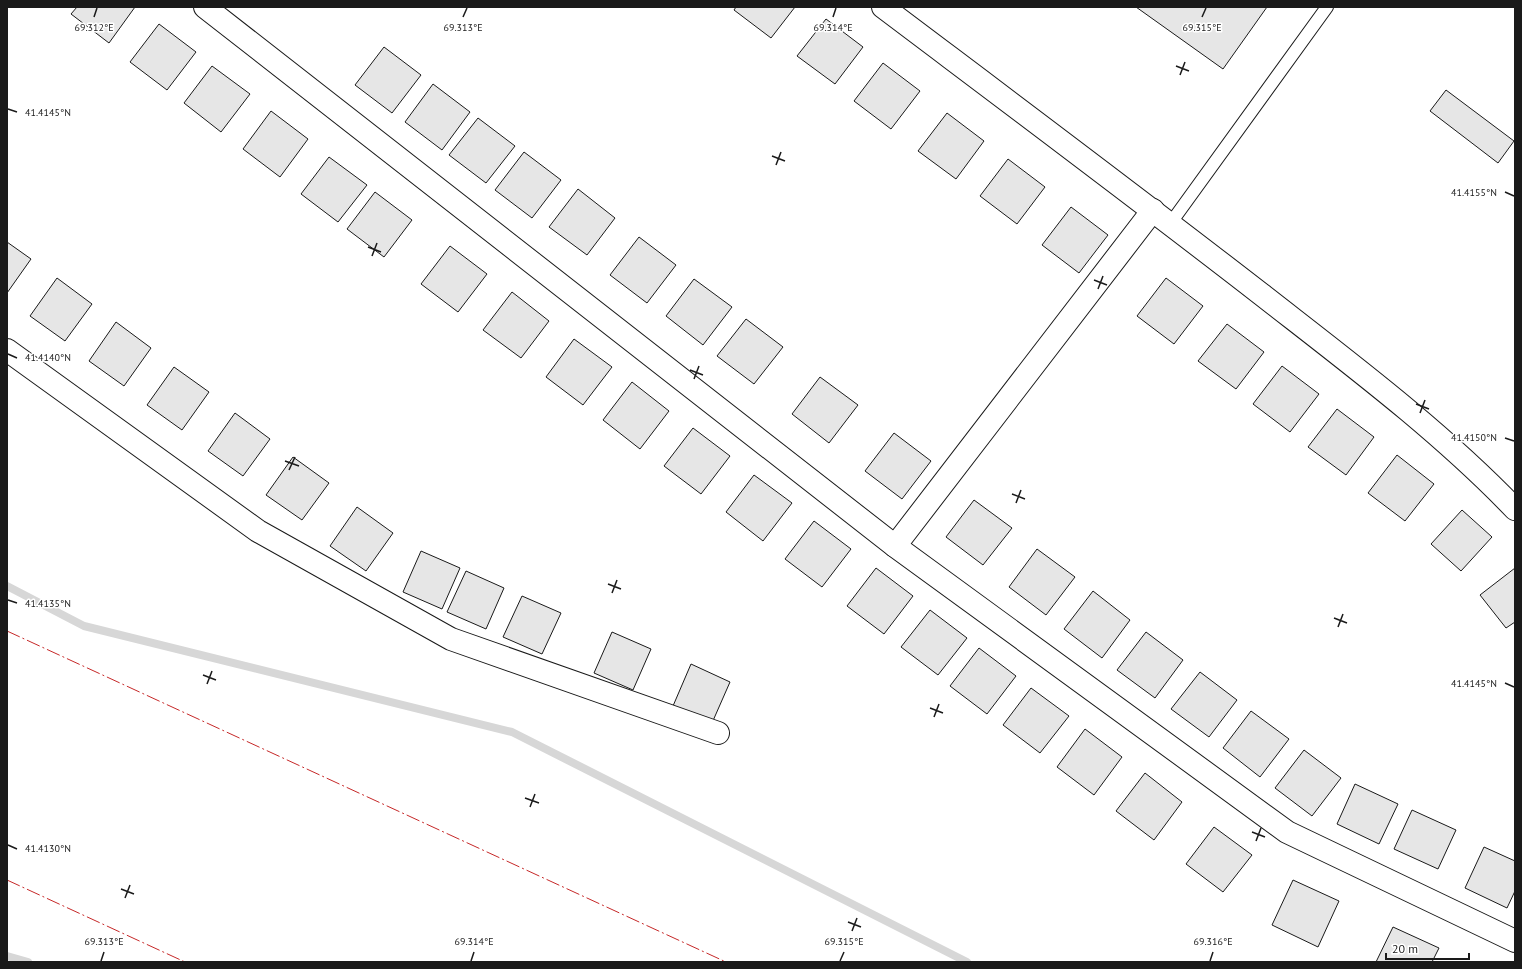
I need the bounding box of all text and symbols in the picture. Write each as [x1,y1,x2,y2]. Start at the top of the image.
text: 69.312°E [75,21,114,34]
text: 69.313°E [444,21,483,34]
text: 69.314°E [814,21,853,34]
text: 69.315°E [1183,21,1222,34]
text: 41.4145°N [25,106,71,119]
text: 41.4155°N [1451,186,1497,199]
text: 41.4140°N [25,351,71,364]
text: 41.4150°N [1451,431,1497,444]
text: 41.4135°N [25,597,71,610]
text: 41.4145°N [1451,677,1497,690]
text: 41.4130°N [25,842,71,855]
text: 69.313°E [85,935,124,948]
text: 69.314°E [455,935,494,948]
text: 69.315°E [825,935,864,948]
text: 69.316°E [1194,935,1233,948]
scale bar [1386,935,1469,961]
text: 20 m [1392,941,1418,956]

